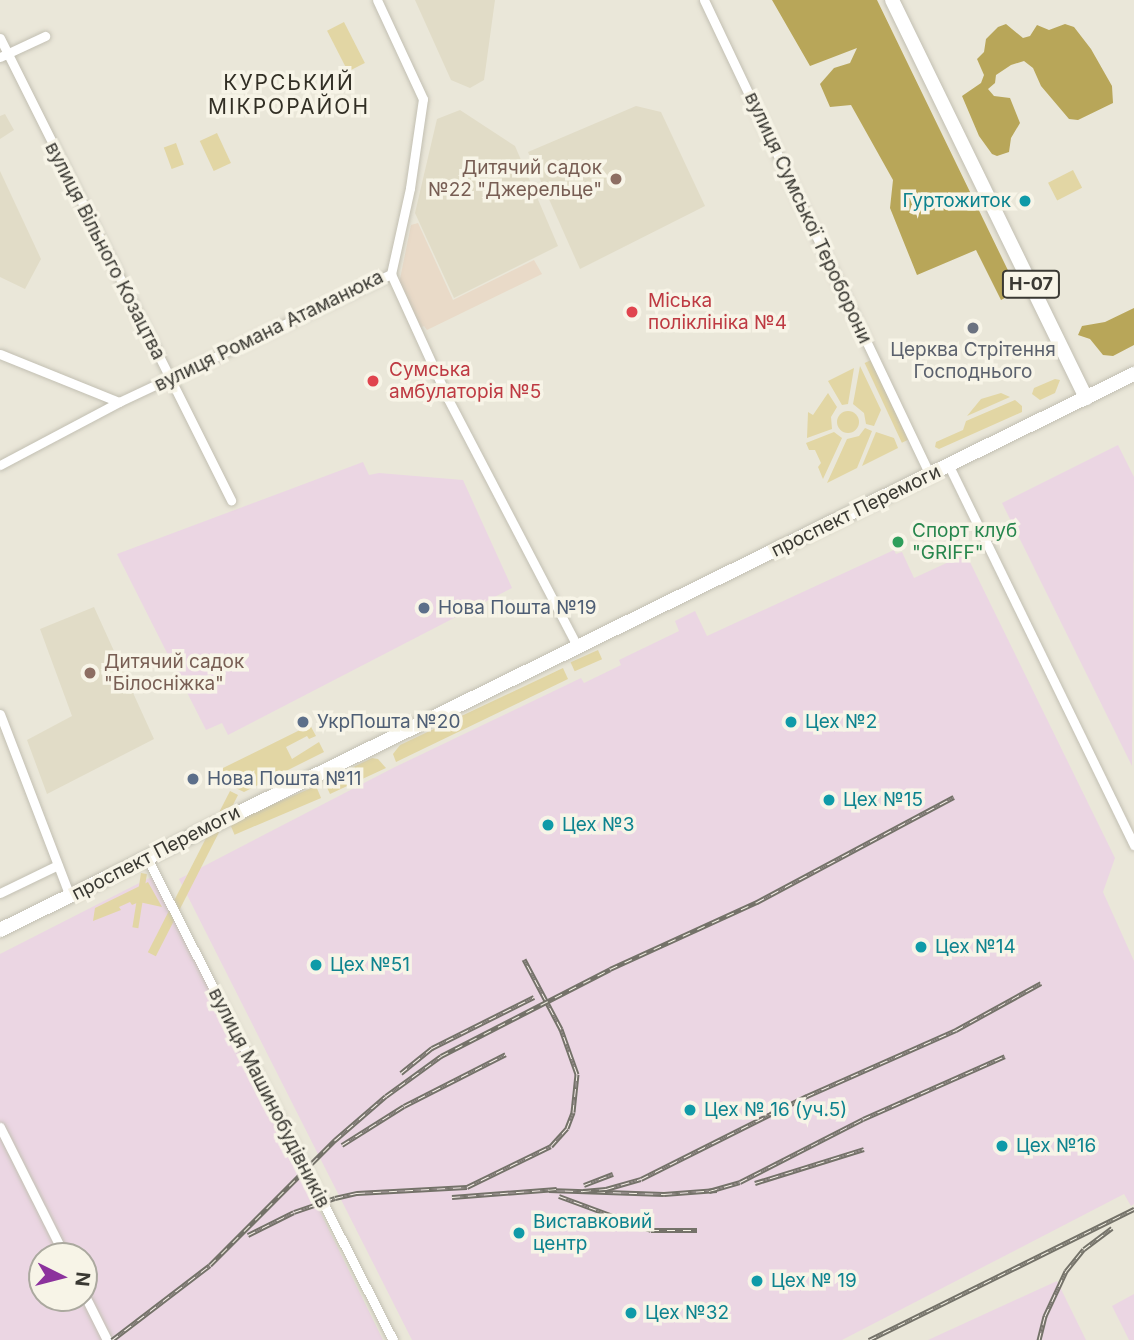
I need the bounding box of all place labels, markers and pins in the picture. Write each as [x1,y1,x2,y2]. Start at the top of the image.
place label: Дитячий садок №22 "Джерельце" [428,157,602,201]
marker: Дитячий садок №22 "Джерельце" [608,171,624,187]
place label: Гуртожиток [903,190,1011,212]
marker: Гуртожиток [1017,193,1033,209]
place label: Міська поліклініка №4 [648,290,787,334]
marker: Міська поліклініка №4 [622,302,642,322]
marker: Церква Стрітення Господнього [965,320,981,336]
place label: Церква Стрітення Господнього [890,339,1056,383]
place label: Сумська амбулаторія №5 [389,359,541,403]
marker: Сумська амбулаторія №5 [363,371,383,391]
place label: Спорт клуб "GRIFF" [912,520,1017,564]
marker: Спорт клуб "GRIFF" [890,534,906,550]
place label: Нова Пошта №19 [438,597,597,619]
marker: Нова Пошта №19 [416,600,432,616]
place label: Дитячий садок "Білосніжка" [104,651,244,695]
marker: Дитячий садок "Білосніжка" [82,665,98,681]
place label: УкрПошта №20 [317,711,460,733]
place label: Цех №2 [805,711,877,733]
marker: УкрПошта №20 [295,714,311,730]
marker: Цех №2 [783,714,799,730]
place label: Нова Пошта №11 [207,768,361,790]
marker: Нова Пошта №11 [185,771,201,787]
place label: Цех №15 [843,789,923,811]
marker: Цех №15 [821,792,837,808]
place label: Цех №3 [562,814,635,836]
marker: Цех №3 [540,817,556,833]
place label: Цех №14 [935,936,1016,958]
marker: Цех №14 [913,939,929,955]
place label: Цех №51 [330,954,410,976]
marker: Цех №51 [308,957,324,973]
place label: Цех № 16 (уч.5) [704,1099,847,1121]
marker: Цех № 16 (уч.5) [682,1102,698,1118]
place label: Цех №16 [1016,1135,1096,1157]
marker: Цех №16 [994,1138,1010,1154]
place label: Виставковий центр [533,1211,652,1255]
marker: Виставковий центр [511,1225,527,1241]
place label: Цех № 19 [771,1270,857,1292]
marker: Цех № 19 [749,1273,765,1289]
place label: Цех №32 [645,1302,729,1324]
marker: Цех №32 [623,1305,639,1321]

